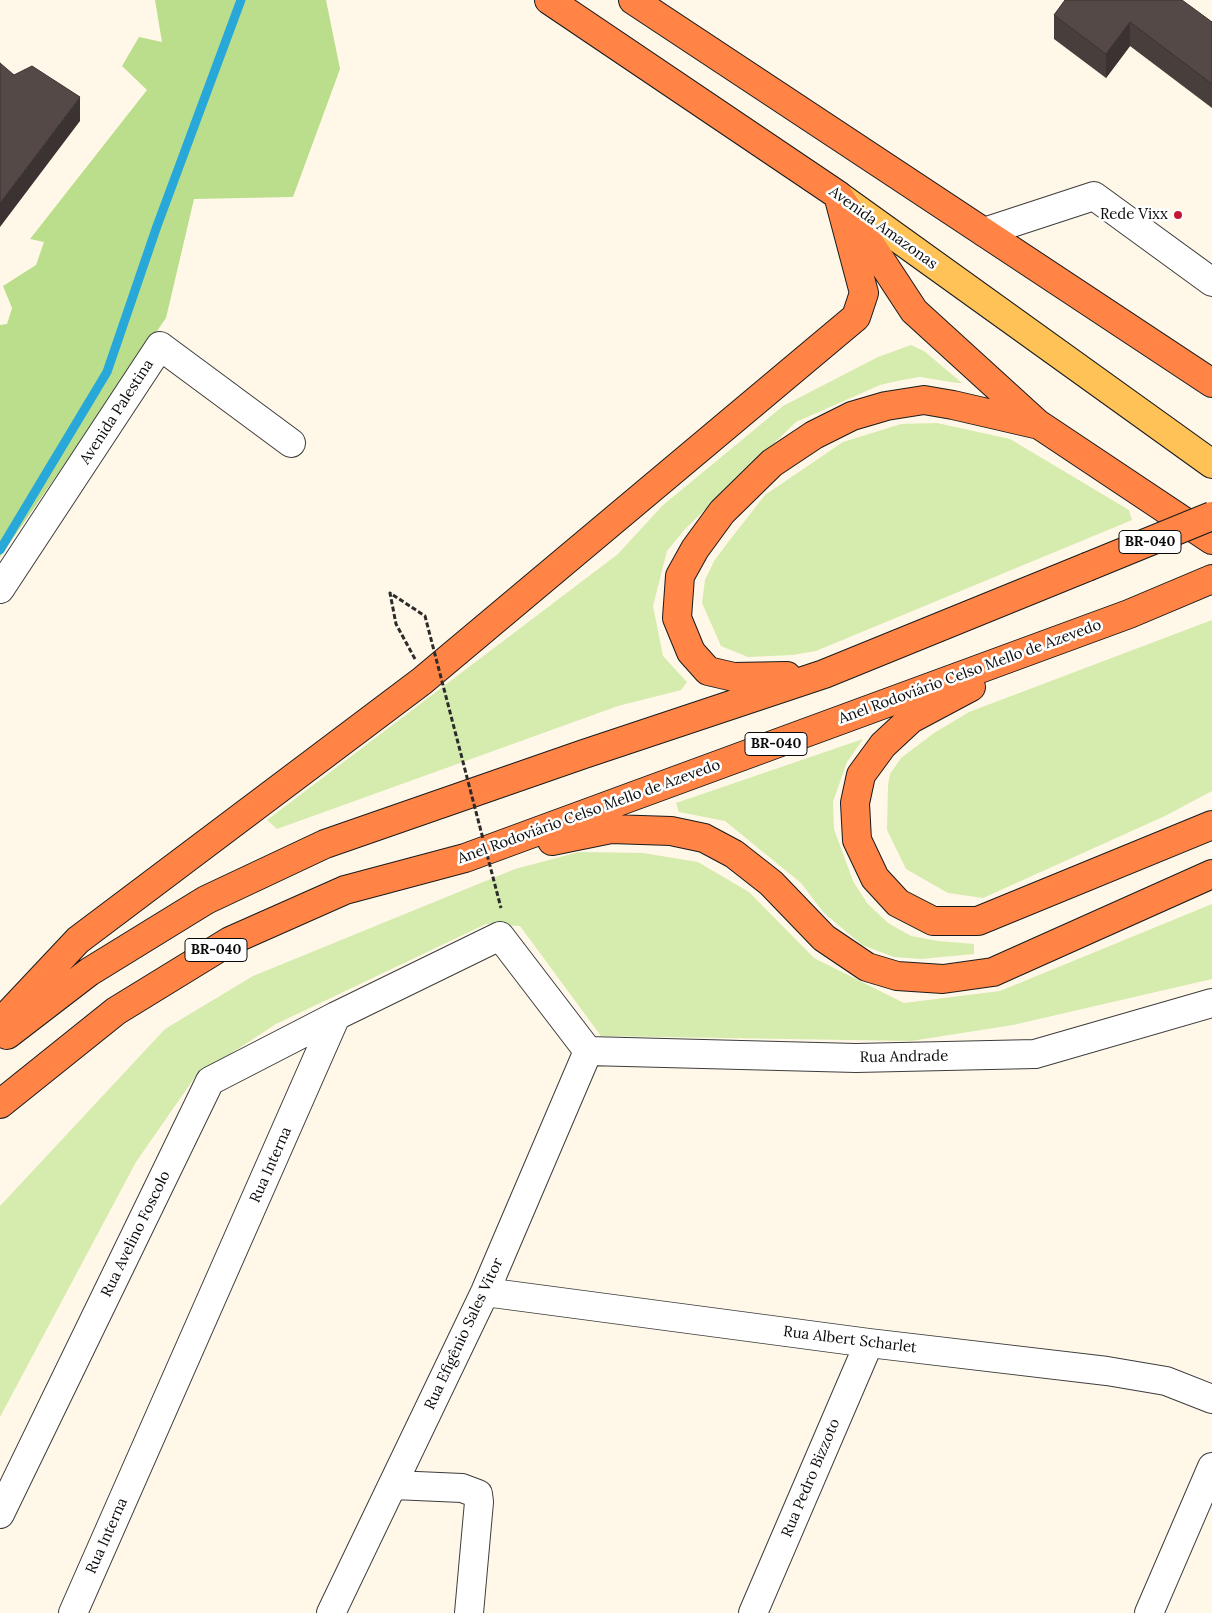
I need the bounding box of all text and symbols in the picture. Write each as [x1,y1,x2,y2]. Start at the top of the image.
street label: Avenida Amazonas [825,183,941,273]
place label: Rede Vixx [1100,206,1168,224]
marker: Rede Vixx [1172,209,1184,221]
street label: Avenida Palestina [76,356,158,468]
road number: BR-040 [1119,530,1181,554]
street label: Anel Rodoviário Celso Mello de Azevedo [836,616,1104,728]
road number: BR-040 [745,732,807,756]
street label: Anel Rodoviário Celso Mello de Azevedo [455,756,723,868]
road number: BR-040 [185,938,247,962]
street label: Rua Andrade [859,1047,949,1067]
street label: Rua Interna [246,1124,296,1206]
street label: Rua Avelino Foscolo [98,1168,174,1300]
street label: Rua Efigênio Sales Vitor [421,1255,507,1413]
street label: Rua Albert Scharlet [782,1323,918,1357]
street label: Rua Pedro Bizzoto [778,1416,844,1540]
street label: Rua Interna [82,1495,132,1577]

